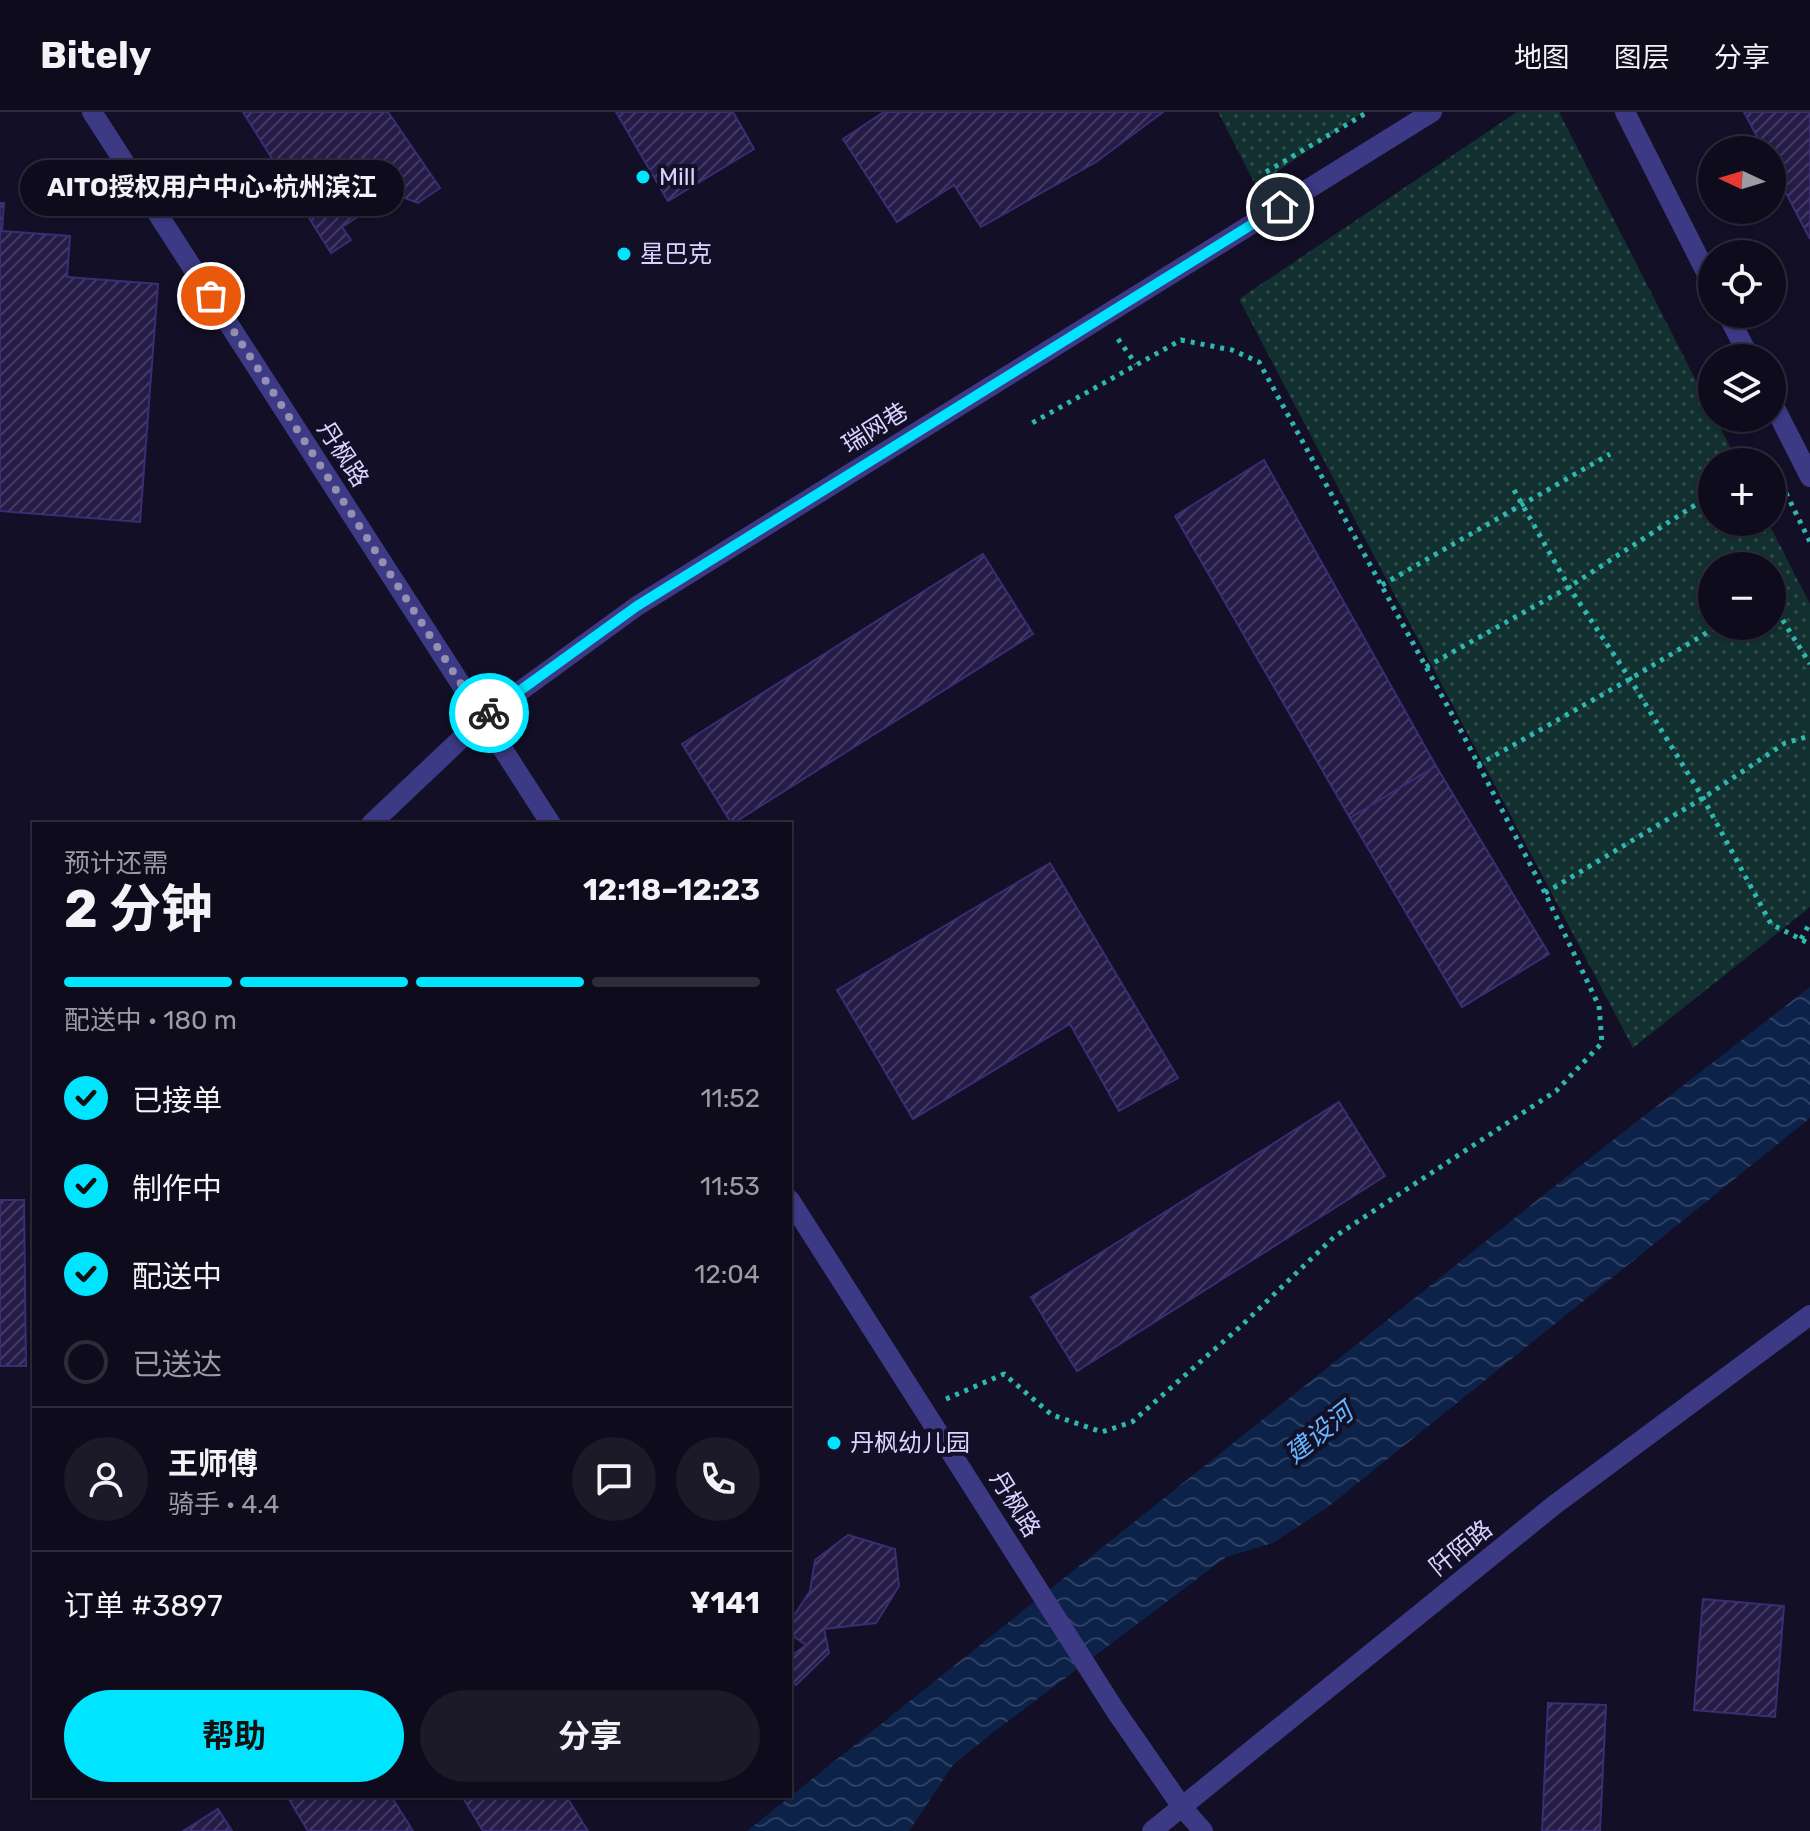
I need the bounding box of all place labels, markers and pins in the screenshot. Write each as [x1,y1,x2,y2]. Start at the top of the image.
callout: AITO授权用户中心·杭州滨江 [19,160,403,216]
place label: Mill [659,163,696,191]
marker: Mill [634,168,652,186]
pin [1246,173,1314,241]
place label: 星巴克 [640,240,712,268]
marker: 星巴克 [615,245,633,263]
pin [177,262,245,330]
place label: 丹枫幼儿园 [850,1429,970,1457]
marker: 丹枫幼儿园 [825,1434,843,1452]

